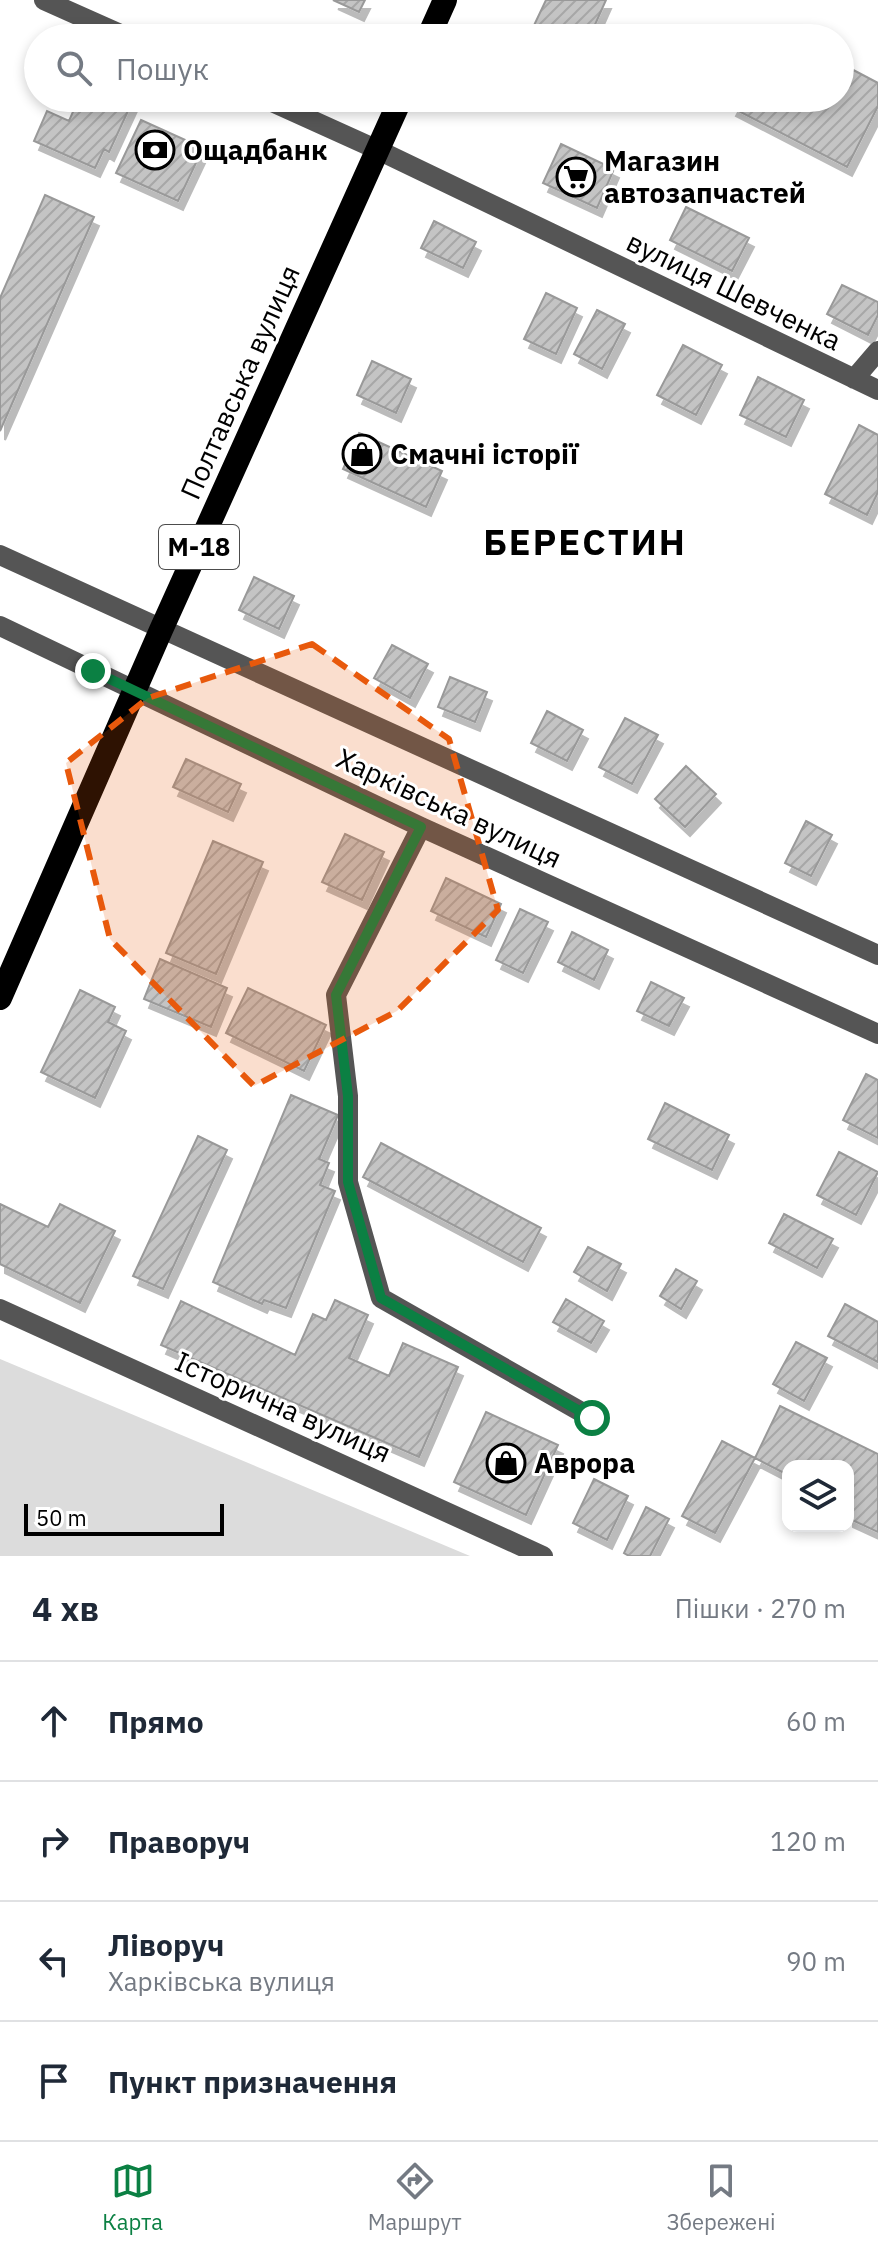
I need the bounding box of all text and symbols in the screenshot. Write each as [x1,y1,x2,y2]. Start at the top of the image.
search box [24,24,854,112]
icon: search [52,46,96,90]
text: Пошук [116,49,209,88]
bank icon: Ощадбанк [134,129,176,171]
place label: Ощадбанк [183,131,327,168]
place label: Магазин автозапчастей [604,142,806,211]
supermarket icon: Магазин автозапчастей [555,156,597,198]
street label: вулиця Шевченка [621,223,848,359]
street label: Полтавська вулиця [171,259,308,505]
shop icon: Смачні історії [341,433,383,475]
place label: Смачні історії [390,435,580,472]
district label: БЕРЕСТИН [483,518,687,565]
road number: М-18 [159,525,239,569]
route end [75,653,111,689]
street label: Харківська вулиця [331,739,568,876]
street label: Історична вулиця [169,1342,397,1471]
route start [574,1400,610,1436]
shop icon: Аврора [485,1442,527,1484]
place label: Аврора [534,1444,635,1481]
map controls [782,1460,854,1532]
button: layers [782,1460,854,1532]
scale bar [24,1500,224,1536]
text: 50 m [36,1503,87,1532]
text: 4 хв [32,1586,99,1630]
text: Пішки · 270 m [675,1591,846,1625]
icon: ahead [32,1699,76,1743]
text: Прямо [108,1702,204,1741]
text: 60 m [786,1704,846,1738]
icon: right [32,1819,76,1863]
text: Праворуч [108,1822,250,1861]
text: 120 m [770,1824,846,1858]
text: Ліворуч [108,1925,224,1964]
icon: left [32,1939,76,1983]
text: 90 m [786,1944,846,1978]
text: Харківська вулиця [108,1964,335,1998]
icon: arrive [32,2059,76,2103]
text: Пункт призначення [108,2062,397,2101]
tab: Карта [102,2159,163,2236]
tab: Маршрут [368,2159,462,2236]
tab: Збережені [666,2159,776,2236]

